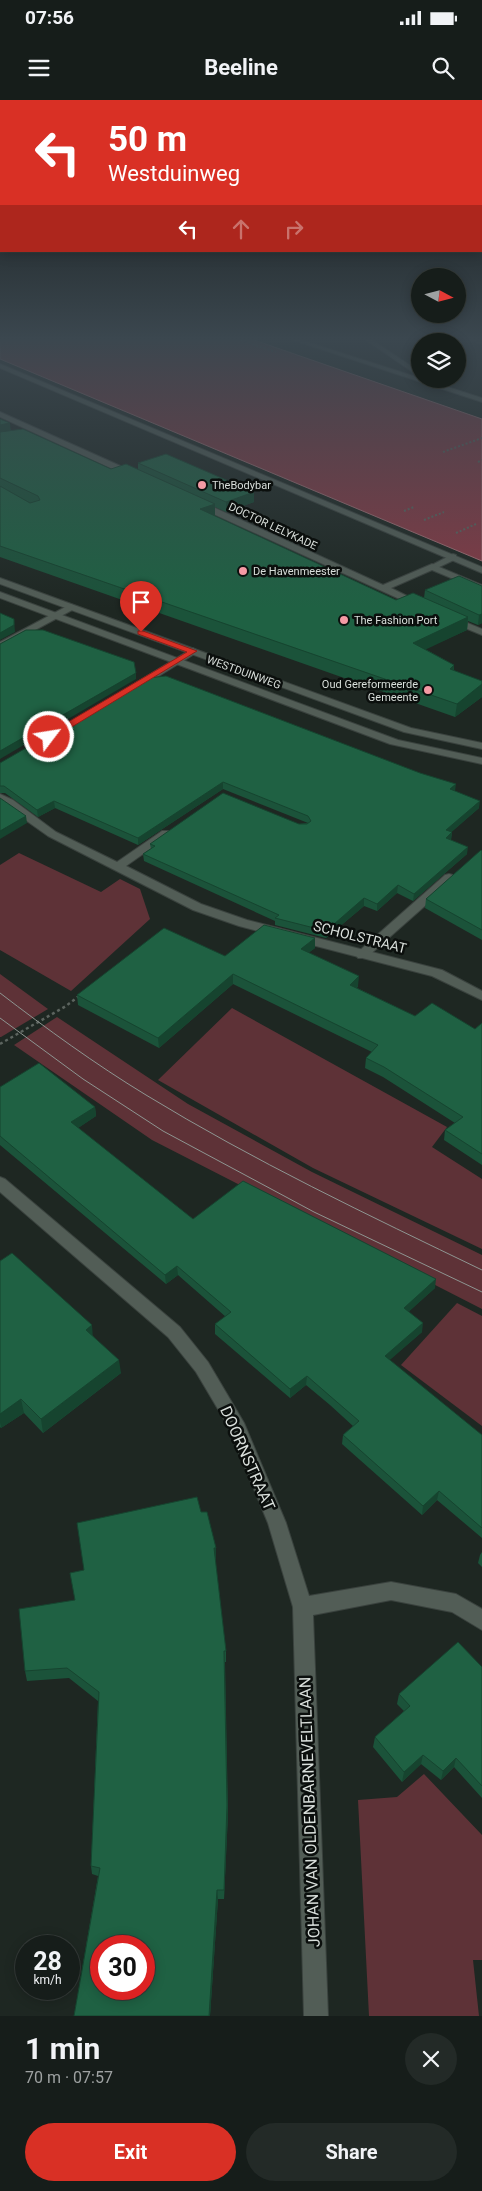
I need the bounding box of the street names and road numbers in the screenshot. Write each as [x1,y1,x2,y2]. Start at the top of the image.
street label: DOCTOR LELYKADE [226,500,319,553]
street label: WESTDUINWEG [205,653,283,692]
street label: SCHOLSTRAAT [312,918,409,956]
street label: DOORNSTRAAT [216,1403,279,1514]
street label: JOHAN VAN OLDENBARNEVELTLAAN [295,1677,324,1947]

